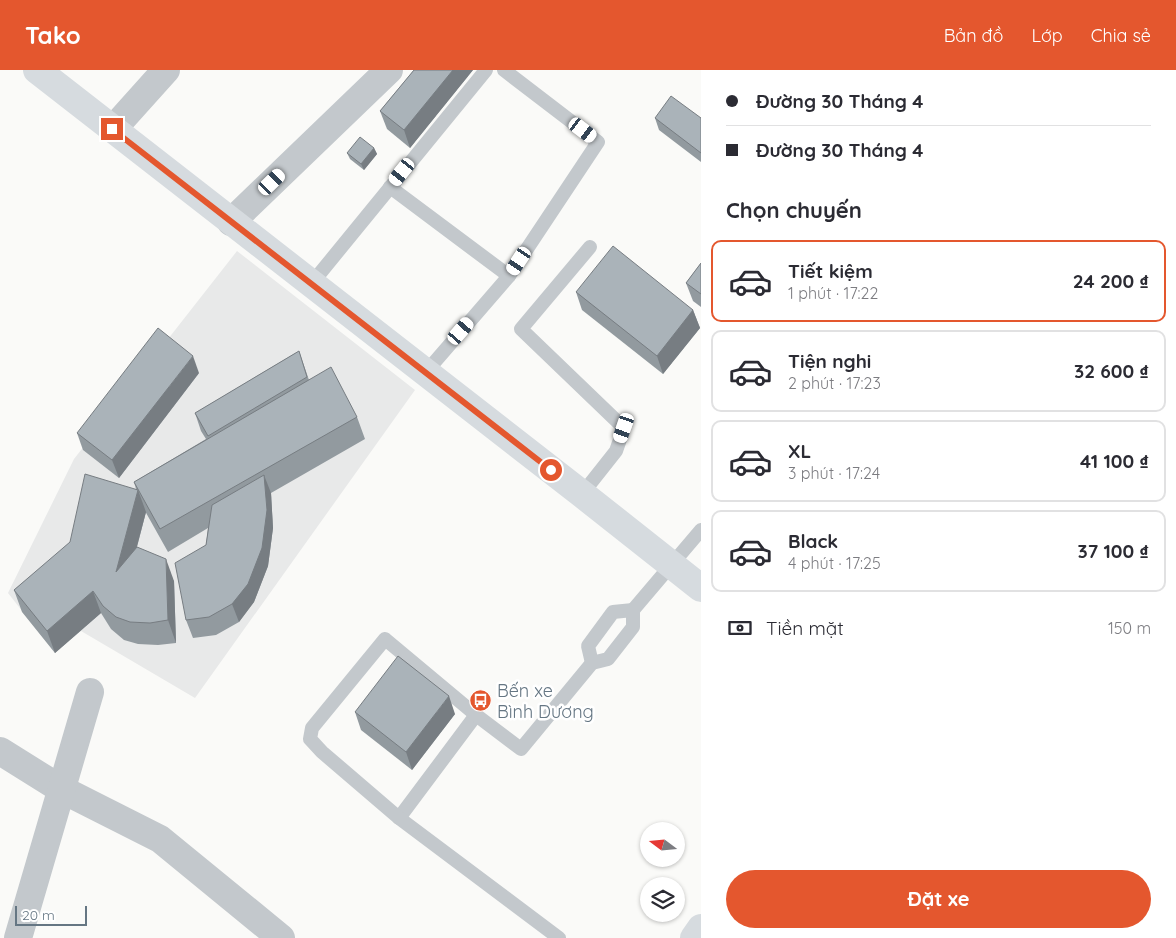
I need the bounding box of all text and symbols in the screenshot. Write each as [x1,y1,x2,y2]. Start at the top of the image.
text: Tako [25,20,81,50]
text: Bản đồ [944,24,1003,47]
text: Lớp [1031,24,1063,47]
text: Chia sẻ [1091,24,1151,47]
text: Đường 30 Tháng 4 [756,89,923,113]
car [566,115,599,145]
route end [101,118,123,140]
text: Đường 30 Tháng 4 [756,138,923,162]
car [386,156,417,188]
car [255,166,288,198]
text: Chọn chuyến [726,196,862,224]
car [504,244,533,278]
icon: car [728,259,773,304]
text: Tiết kiệm [788,259,873,283]
text: 24 200 ₫ [1073,269,1149,293]
text: 1 phút · 17:22 [788,283,878,303]
car [445,315,476,347]
icon: car [728,349,773,394]
text: Tiện nghi [788,349,871,373]
text: 32 600 ₫ [1074,359,1149,383]
text: 2 phút · 17:23 [788,373,881,393]
car [612,411,635,445]
icon: car [728,439,773,484]
text: XL [788,439,811,463]
text: 41 100 ₫ [1080,449,1149,473]
route start [540,459,562,481]
text: 3 phút · 17:24 [788,463,880,483]
icon: car [728,529,773,574]
text: Black [788,529,838,553]
text: 37 100 ₫ [1077,539,1149,563]
text: 4 phút · 17:25 [788,553,881,573]
icon: cash [726,614,754,642]
text: Tiền mặt [766,616,844,640]
text: 150 m [1108,618,1151,638]
place label: Bến xe Bình Dương [497,679,594,723]
bus stop icon: Bến xe Bình Dương [469,689,493,713]
north arrow [640,822,685,868]
map controls [640,822,685,922]
button: Đặt xe [726,870,1151,928]
button: layers [640,877,685,922]
scale bar [15,903,88,926]
text: 20 m [22,906,55,924]

